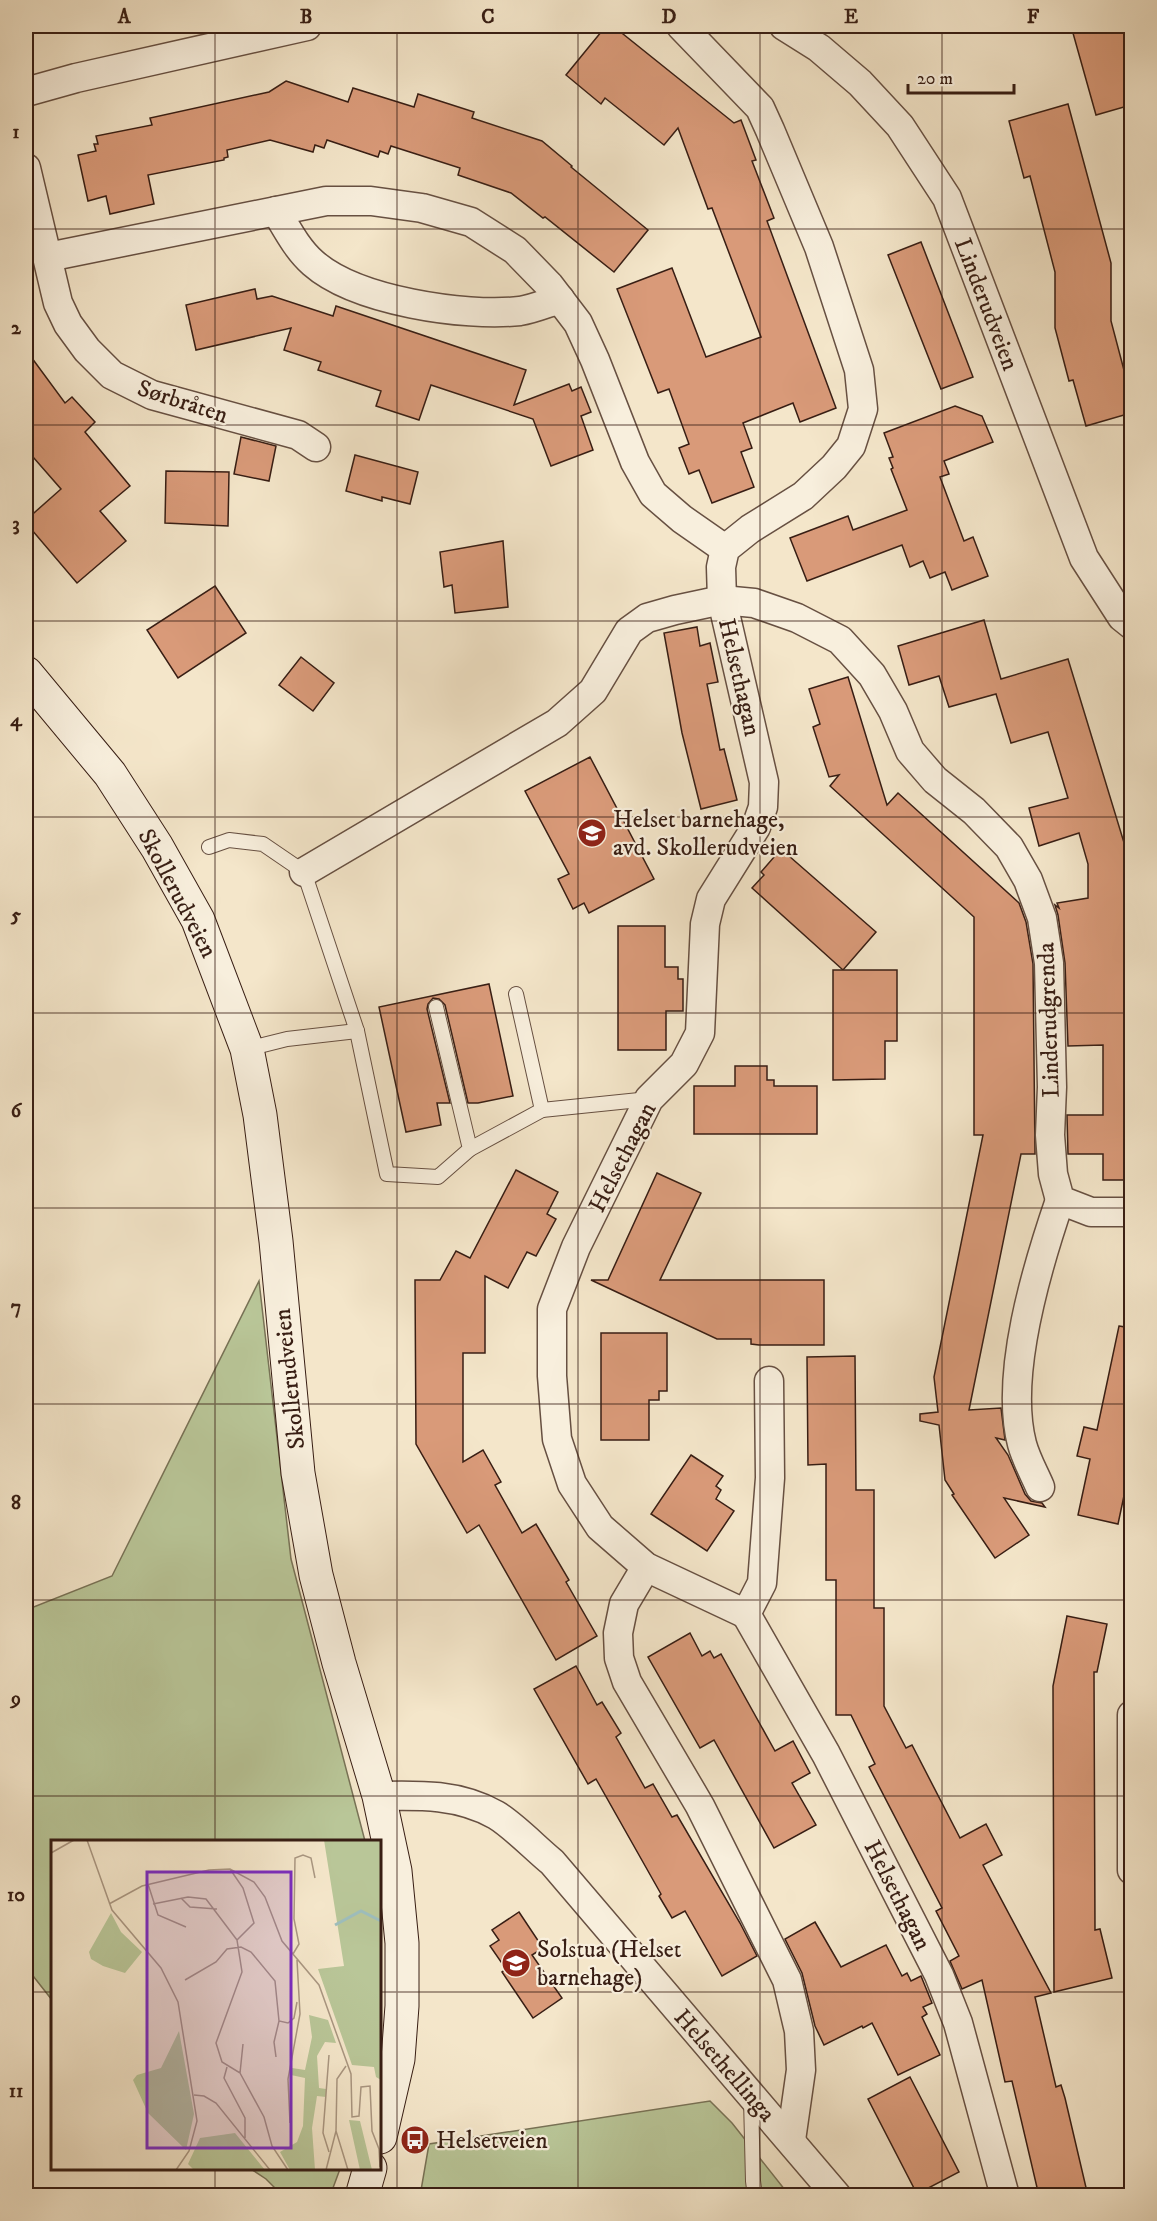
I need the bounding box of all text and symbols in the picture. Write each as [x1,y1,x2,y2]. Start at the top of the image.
text: A [117,5,132,30]
text: B [300,5,312,30]
text: C [481,5,495,30]
text: D [662,5,677,30]
text: E [844,5,858,30]
text: F [1027,5,1040,30]
scale bar [908,57,1014,95]
text: 20 m [917,68,953,90]
text: 1 [12,120,20,145]
street label: Linderudveien [947,234,1025,375]
text: 2 [11,316,22,341]
street label: Sørbråten [134,373,232,431]
text: 3 [12,512,20,537]
street label: Helsethagan [711,615,767,739]
text: 4 [10,708,23,733]
place label: Helset barnehage, avd. Skollerudveien [613,805,799,863]
school or university icon: Helset barnehage, avd. Skollerudveien [576,817,608,849]
street label: Skollerudveien [131,824,224,963]
text: 5 [10,903,21,928]
street label: Linderudgrenda [1031,941,1067,1098]
street label: Helsethagan [582,1097,664,1218]
text: 6 [11,1099,23,1124]
text: 7 [11,1295,21,1320]
street label: Skollerudveien [268,1306,312,1451]
text: 8 [11,1491,21,1516]
text: 9 [9,1687,21,1712]
street label: Helsethagan [857,1835,938,1956]
inset map [51,1840,381,2170]
text: 10 [7,1883,25,1908]
place label: Solstua (Helset barnehage) [537,1935,682,1993]
school or university icon: Solstua (Helset barnehage) [500,1947,532,1979]
street label: Helsethellinga [667,2003,782,2129]
text: 11 [9,2079,23,2104]
bus stop icon: Helsetveien [399,2124,431,2156]
place label: Helsetveien [436,2126,548,2156]

